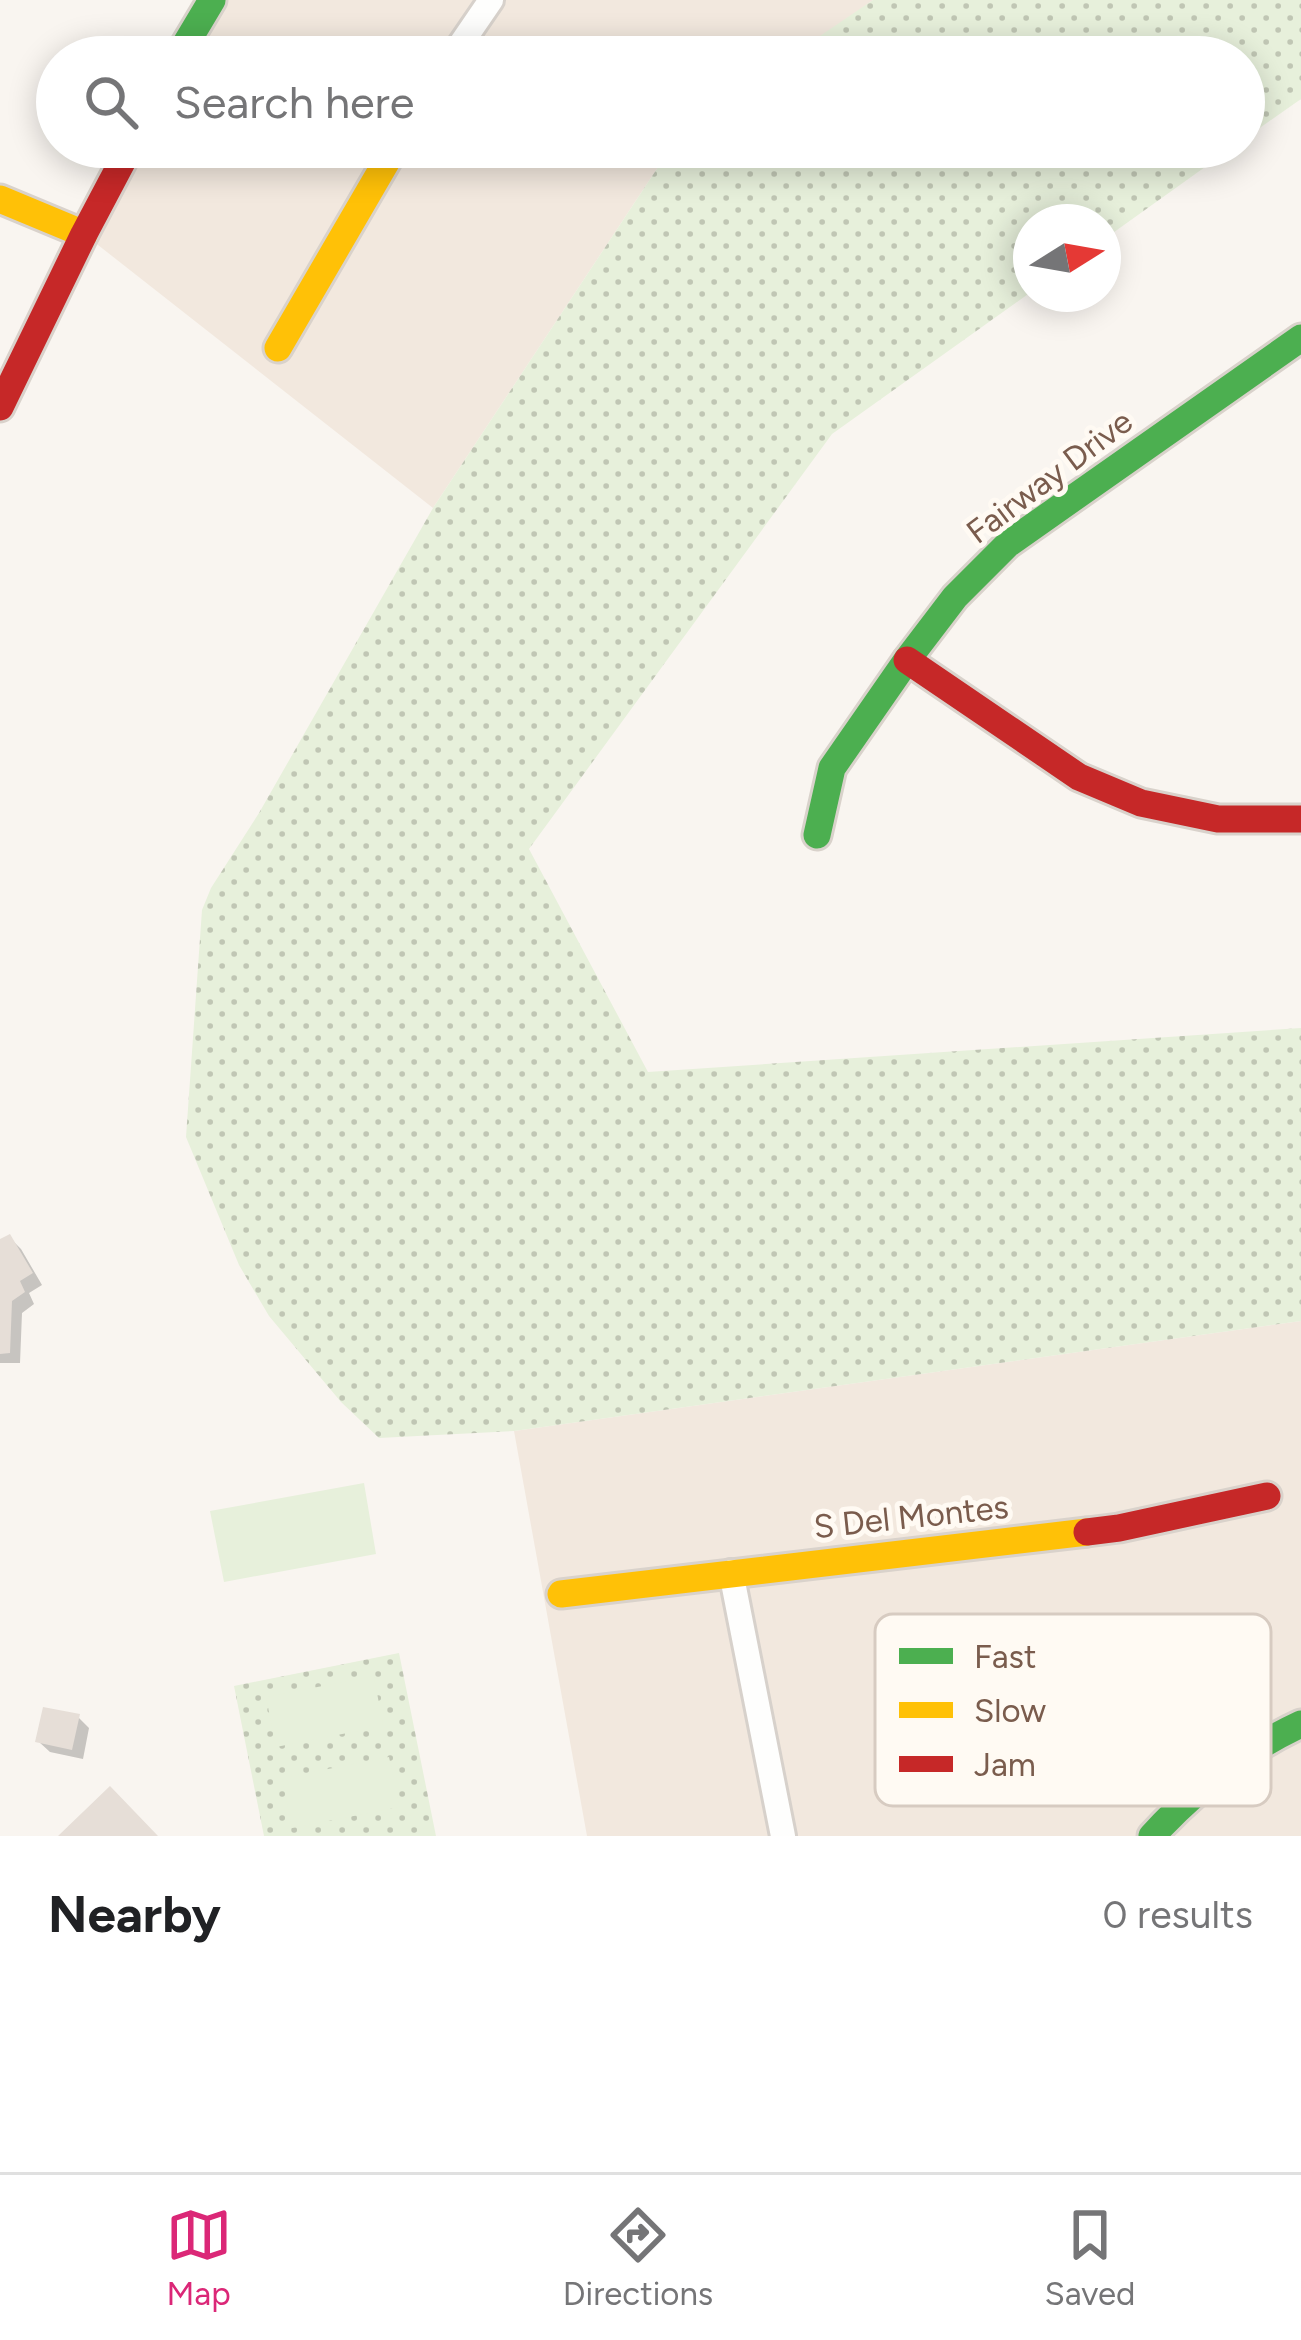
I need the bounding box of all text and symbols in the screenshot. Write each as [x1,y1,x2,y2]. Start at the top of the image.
search box [36,36,1265,168]
icon: search [78,69,144,135]
text: Search here [174,75,414,129]
north arrow [1013,204,1121,312]
street label: Fairway Drive [959,401,1140,551]
street label: S Del Montes [812,1487,1010,1546]
legend [875,1614,1271,1806]
text: Fast [974,1637,1036,1676]
text: Slow [974,1691,1046,1730]
text: Jam [974,1745,1036,1784]
text: Nearby [48,1884,221,1945]
text: 0 results [1102,1891,1253,1938]
tab: Map [166,2202,232,2313]
tab: Directions [563,2202,713,2313]
tab: Saved [1044,2202,1135,2313]

